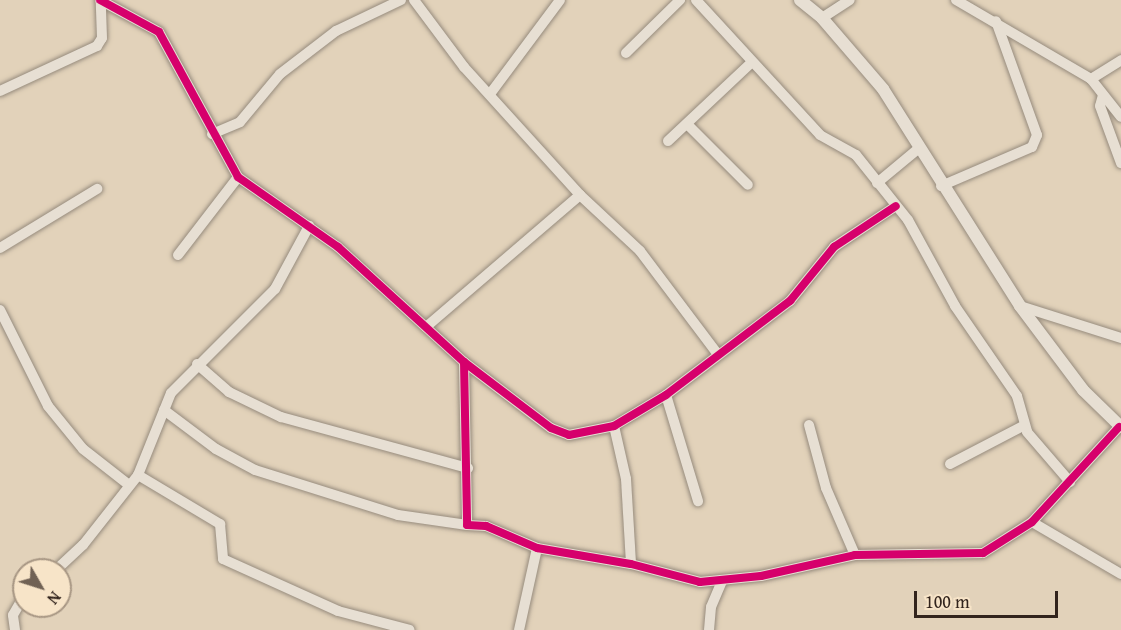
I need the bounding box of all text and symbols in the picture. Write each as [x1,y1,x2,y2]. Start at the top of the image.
north arrow [12,558,72,618]
scale bar [917,579,1061,617]
text: N [42,586,67,610]
text: 100 m [925,588,970,615]

